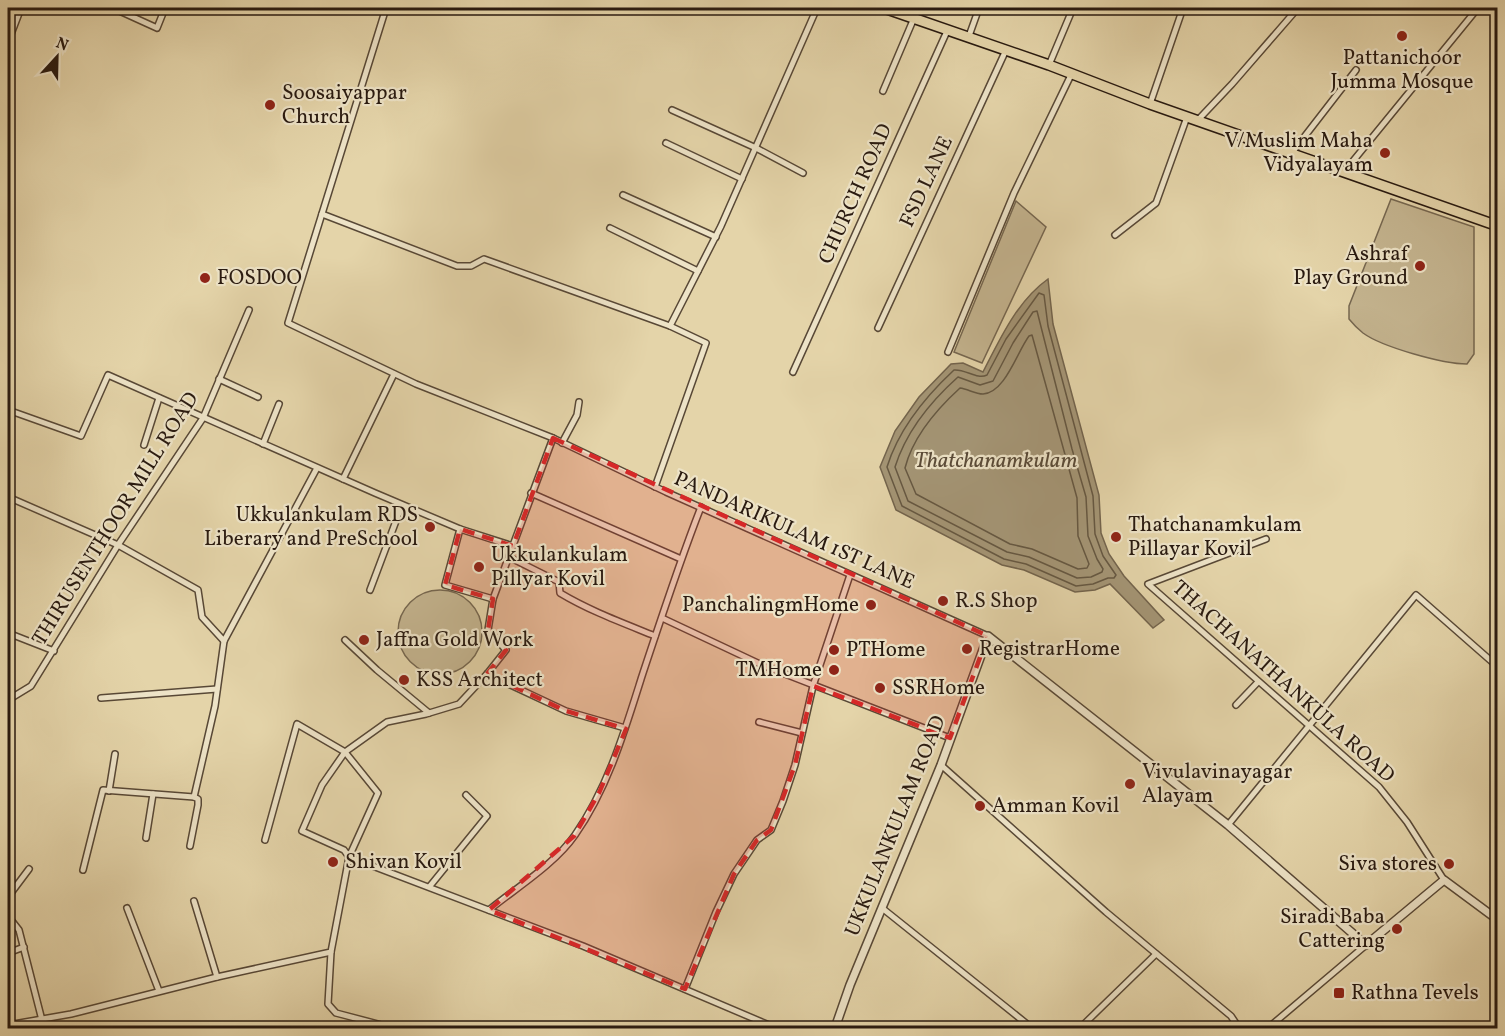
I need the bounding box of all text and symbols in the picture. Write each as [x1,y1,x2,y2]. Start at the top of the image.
north arrow [27,27,87,87]
marker: Pattanichoor Jumma Mosque [1395,29,1409,43]
text: N [52,33,72,57]
place label: Pattanichoor Jumma Mosque [1330,44,1474,97]
place label: Soosaiyappar Church [282,79,407,132]
marker: Soosaiyappar Church [263,98,277,112]
street label: CHURCH ROAD [812,119,900,269]
place label: V/Muslim Maha Vidyalayam [1224,127,1373,180]
street label: FSD LANE [893,132,961,232]
marker: V/Muslim Maha Vidyalayam [1378,146,1392,160]
place label: Ashraf Play Ground [1293,240,1410,293]
marker: Ashraf Play Ground [1413,259,1427,273]
place label: FOSDOO [217,264,302,293]
marker: FOSDOO [198,271,212,285]
street label: THIRUSENTHOOR MILL ROAD [26,387,206,651]
water label: Thatchanamkulam [915,446,1078,477]
street label: PANDARIKULAM 1ST LANE [669,465,919,597]
place label: Ukkulankulam RDS Liberary and PreSchool [204,501,418,554]
place label: Thatchanamkulam Pillayar Kovil [1128,511,1302,564]
marker: Ukkulankulam RDS Liberary and PreSchool [423,520,437,534]
marker: Thatchanamkulam Pillayar Kovil [1109,530,1123,544]
place label: Ukkulankulam Pillyar Kovil [491,541,628,594]
marker: Ukkulankulam Pillyar Kovil [472,560,486,574]
street label: THACHANATHANKULA ROAD [1165,574,1401,790]
place label: R.S Shop [955,587,1037,616]
place label: PanchalingmHome [682,591,859,620]
marker: R.S Shop [936,594,950,608]
marker: PanchalingmHome [864,598,878,612]
place label: Jaffna Gold Work [376,626,534,655]
marker: Jaffna Gold Work [357,633,371,647]
place label: RegistrarHome [979,635,1120,664]
place label: PTHome [846,636,926,665]
marker: RegistrarHome [960,642,974,656]
marker: PTHome [827,643,841,657]
place label: TMHome [735,656,822,685]
marker: TMHome [827,663,841,677]
place label: KSS Architect [416,666,543,695]
marker: KSS Architect [397,673,411,687]
place label: SSRHome [892,674,985,703]
marker: SSRHome [873,681,887,695]
street label: UKKULANKULAM ROAD [838,711,954,941]
place label: Vivulavinayagar Alayam [1142,758,1292,811]
marker: Vivulavinayagar Alayam [1123,777,1137,791]
place label: Amman Kovil [992,792,1119,821]
marker: Amman Kovil [973,799,987,813]
place label: Shivan Kovil [345,848,462,877]
place label: Siva stores [1338,850,1437,879]
marker: Shivan Kovil [326,855,340,869]
marker: Siva stores [1442,857,1456,871]
place label: Siradi Baba Cattering [1280,903,1385,956]
marker: Siradi Baba Cattering [1390,922,1404,936]
place label: Rathna Tevels [1351,979,1479,1008]
marker: Rathna Tevels [1332,986,1346,1000]

